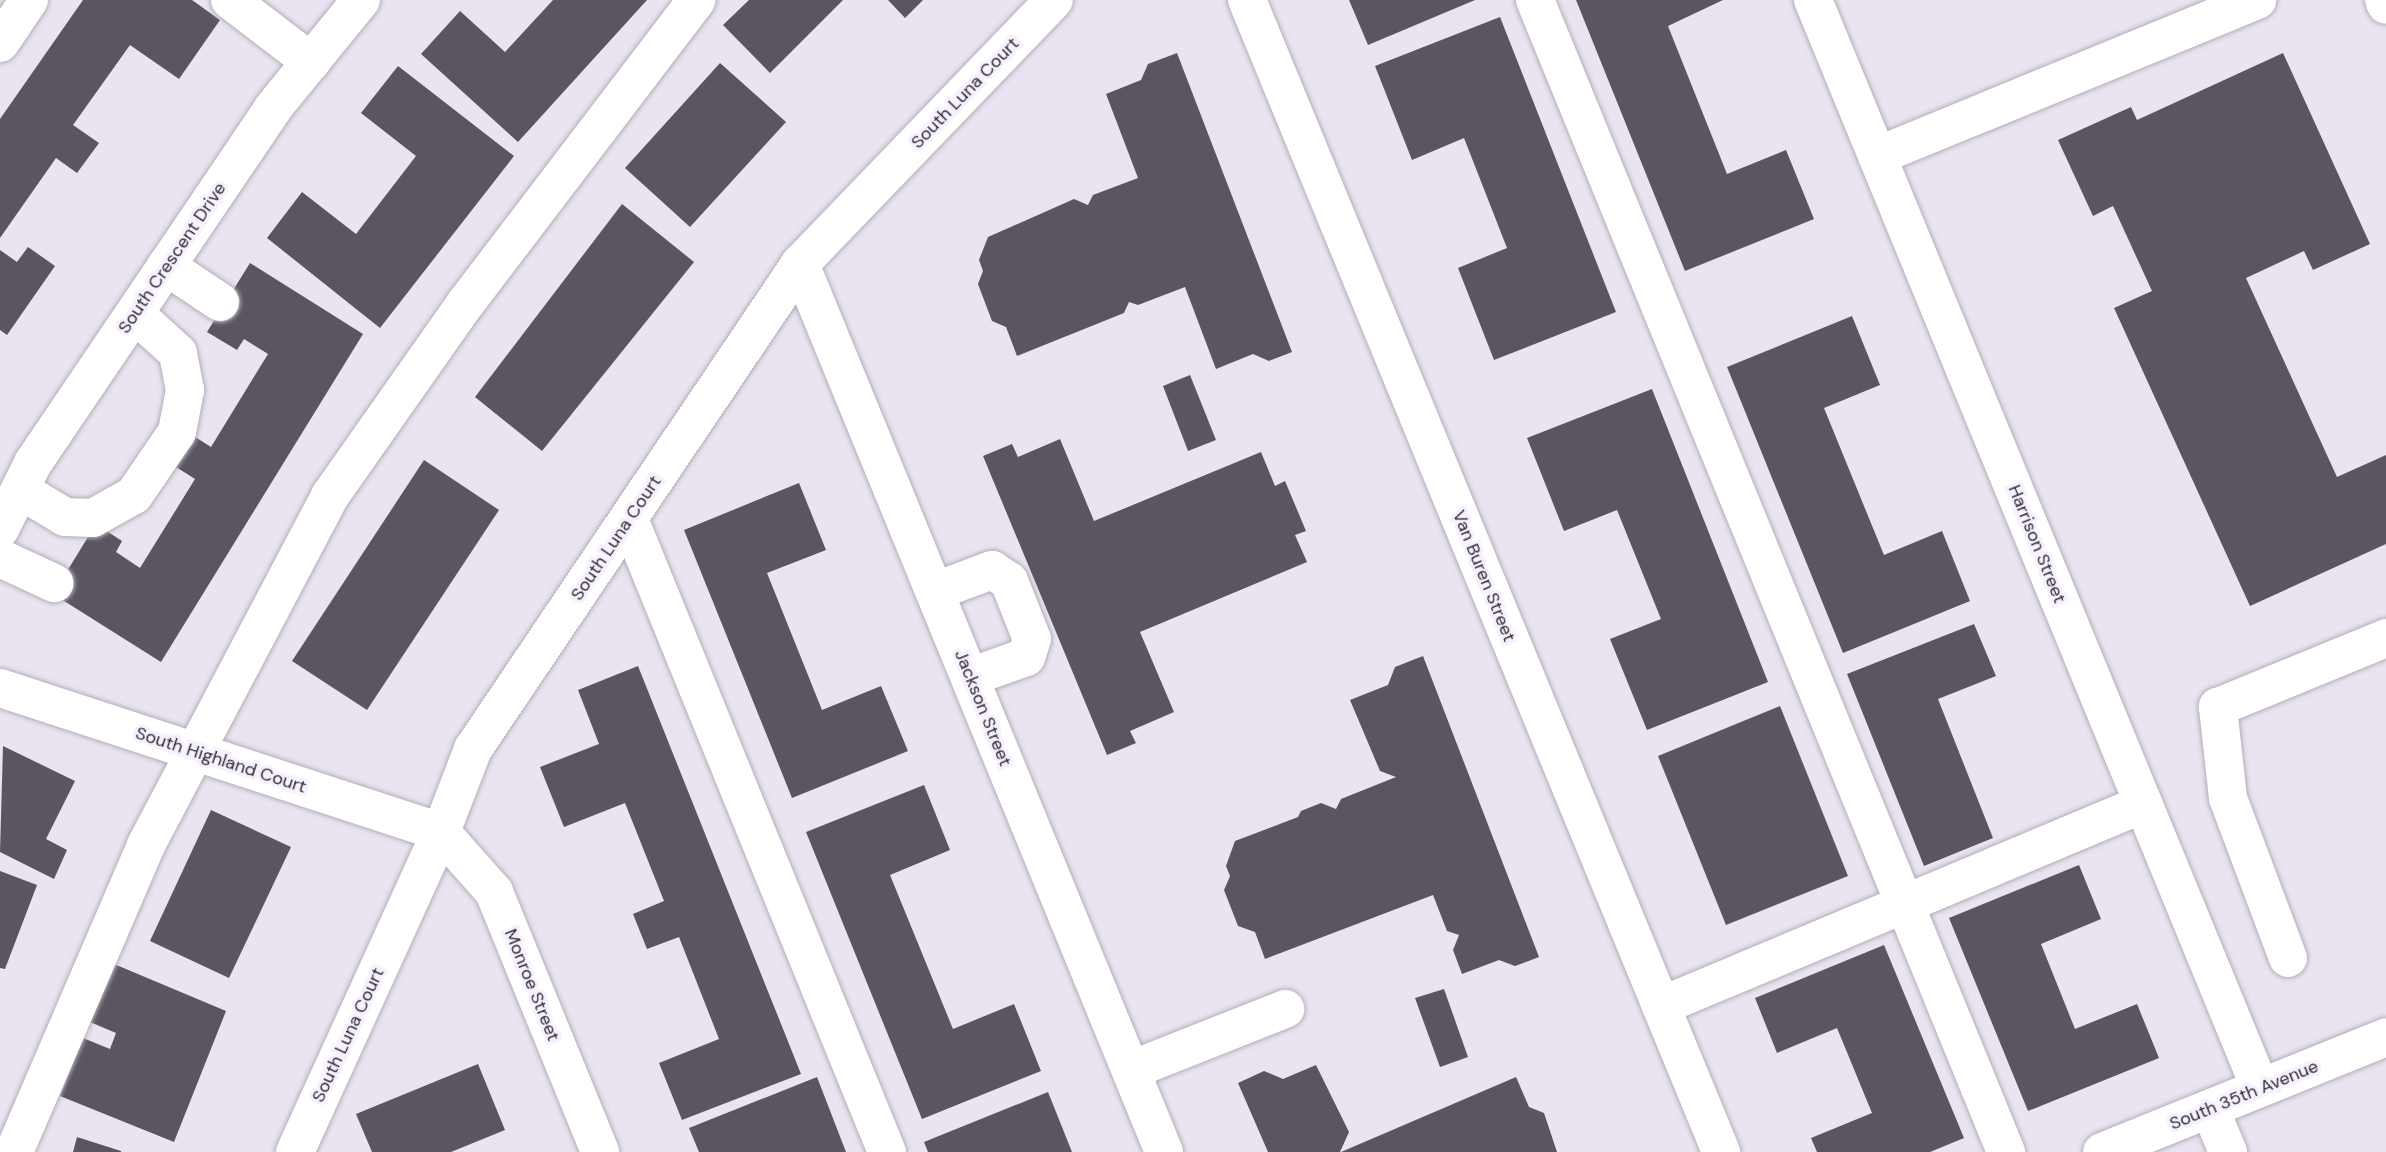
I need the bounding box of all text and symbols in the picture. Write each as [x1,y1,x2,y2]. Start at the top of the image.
street label: South Luna Court [907,33,1023,153]
street label: South Crescent Drive [113,178,231,338]
street label: South Luna Court [566,471,666,605]
street label: Harrison Street [2003,482,2071,606]
street label: Van Buren Street [1448,507,1520,645]
street label: Jackson Street [950,647,1016,769]
street label: South Highland Court [133,722,309,798]
street label: Monroe Street [500,926,564,1044]
street label: South Luna Court [307,964,389,1106]
street label: South 35th Avenue [2166,1055,2322,1135]

